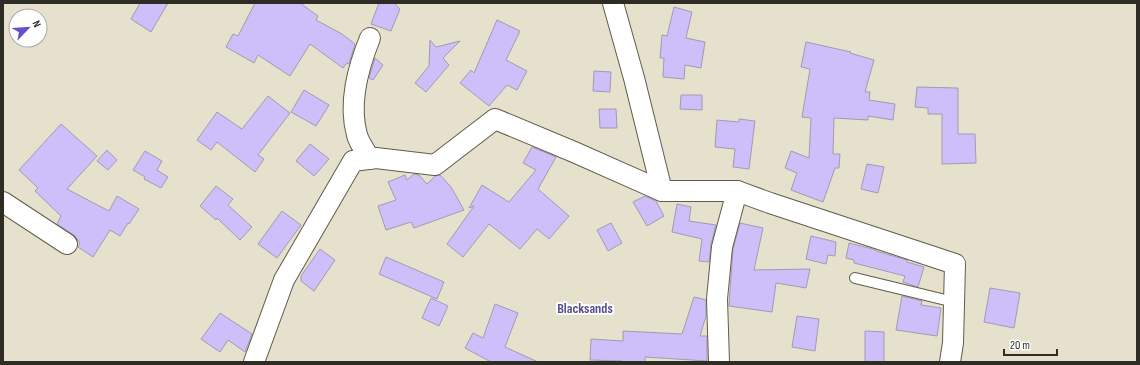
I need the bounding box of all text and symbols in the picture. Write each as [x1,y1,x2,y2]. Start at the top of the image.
north arrow [8,8,48,48]
text: N [29,19,44,30]
district label: Blacksands [557,300,613,317]
scale bar [1004,331,1057,357]
text: 20 m [1010,338,1030,353]

